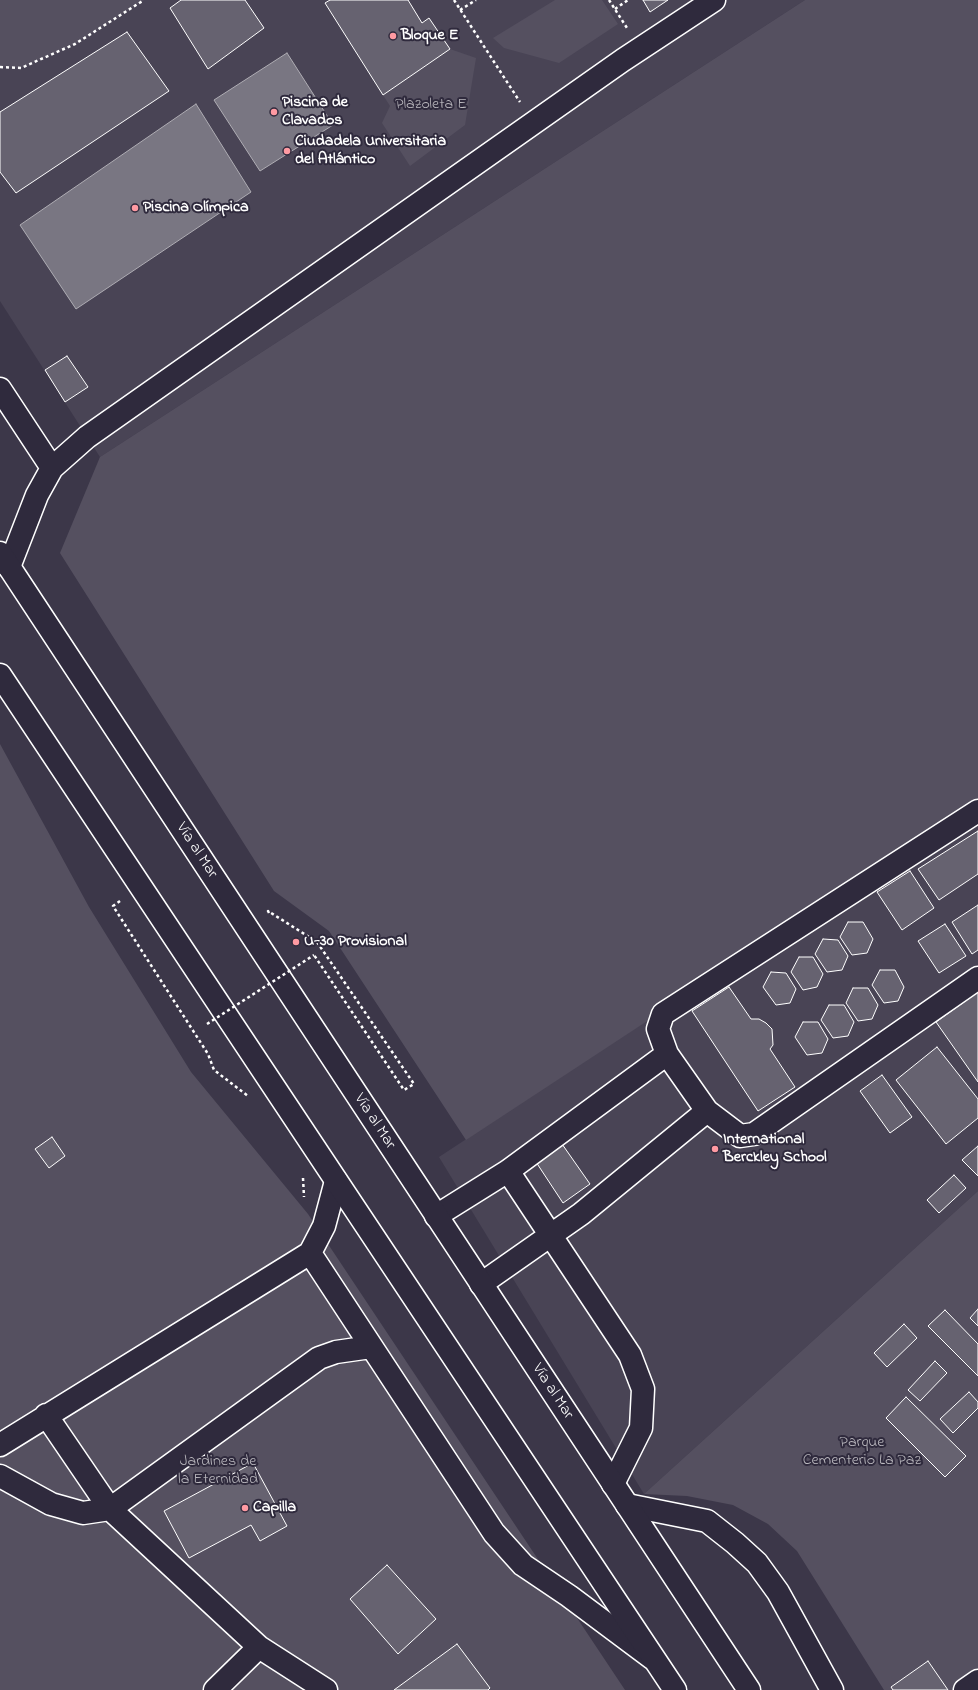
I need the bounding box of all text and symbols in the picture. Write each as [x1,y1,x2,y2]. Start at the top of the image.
place label: Bloque E [401,26,458,46]
marker: Bloque E [388,31,398,41]
place label: Piscina de Clavados [282,93,348,131]
park label: Plazoleta E [395,95,467,115]
marker: Piscina de Clavados [269,107,279,117]
place label: Ciudadela Universitaria del Atlántico [295,132,446,170]
marker: Ciudadela Universitaria del Atlántico [282,146,292,156]
place label: Piscina Olímpica [143,198,249,218]
marker: Piscina Olímpica [130,203,140,213]
street label: Vía al Mar [171,820,221,882]
place label: U-30 Provisional [304,932,407,952]
marker: U-30 Provisional [291,937,301,947]
street label: Vía al Mar [349,1091,399,1153]
place label: International Berckley School [723,1130,827,1168]
marker: International Berckley School [710,1144,720,1154]
street label: Vía al Mar [527,1361,577,1423]
park label: Parque Cementerio La Paz [803,1433,921,1471]
park label: Jardines de la Eternidad [178,1452,258,1490]
place label: Capilla [253,1498,296,1518]
marker: Capilla [240,1503,250,1513]

